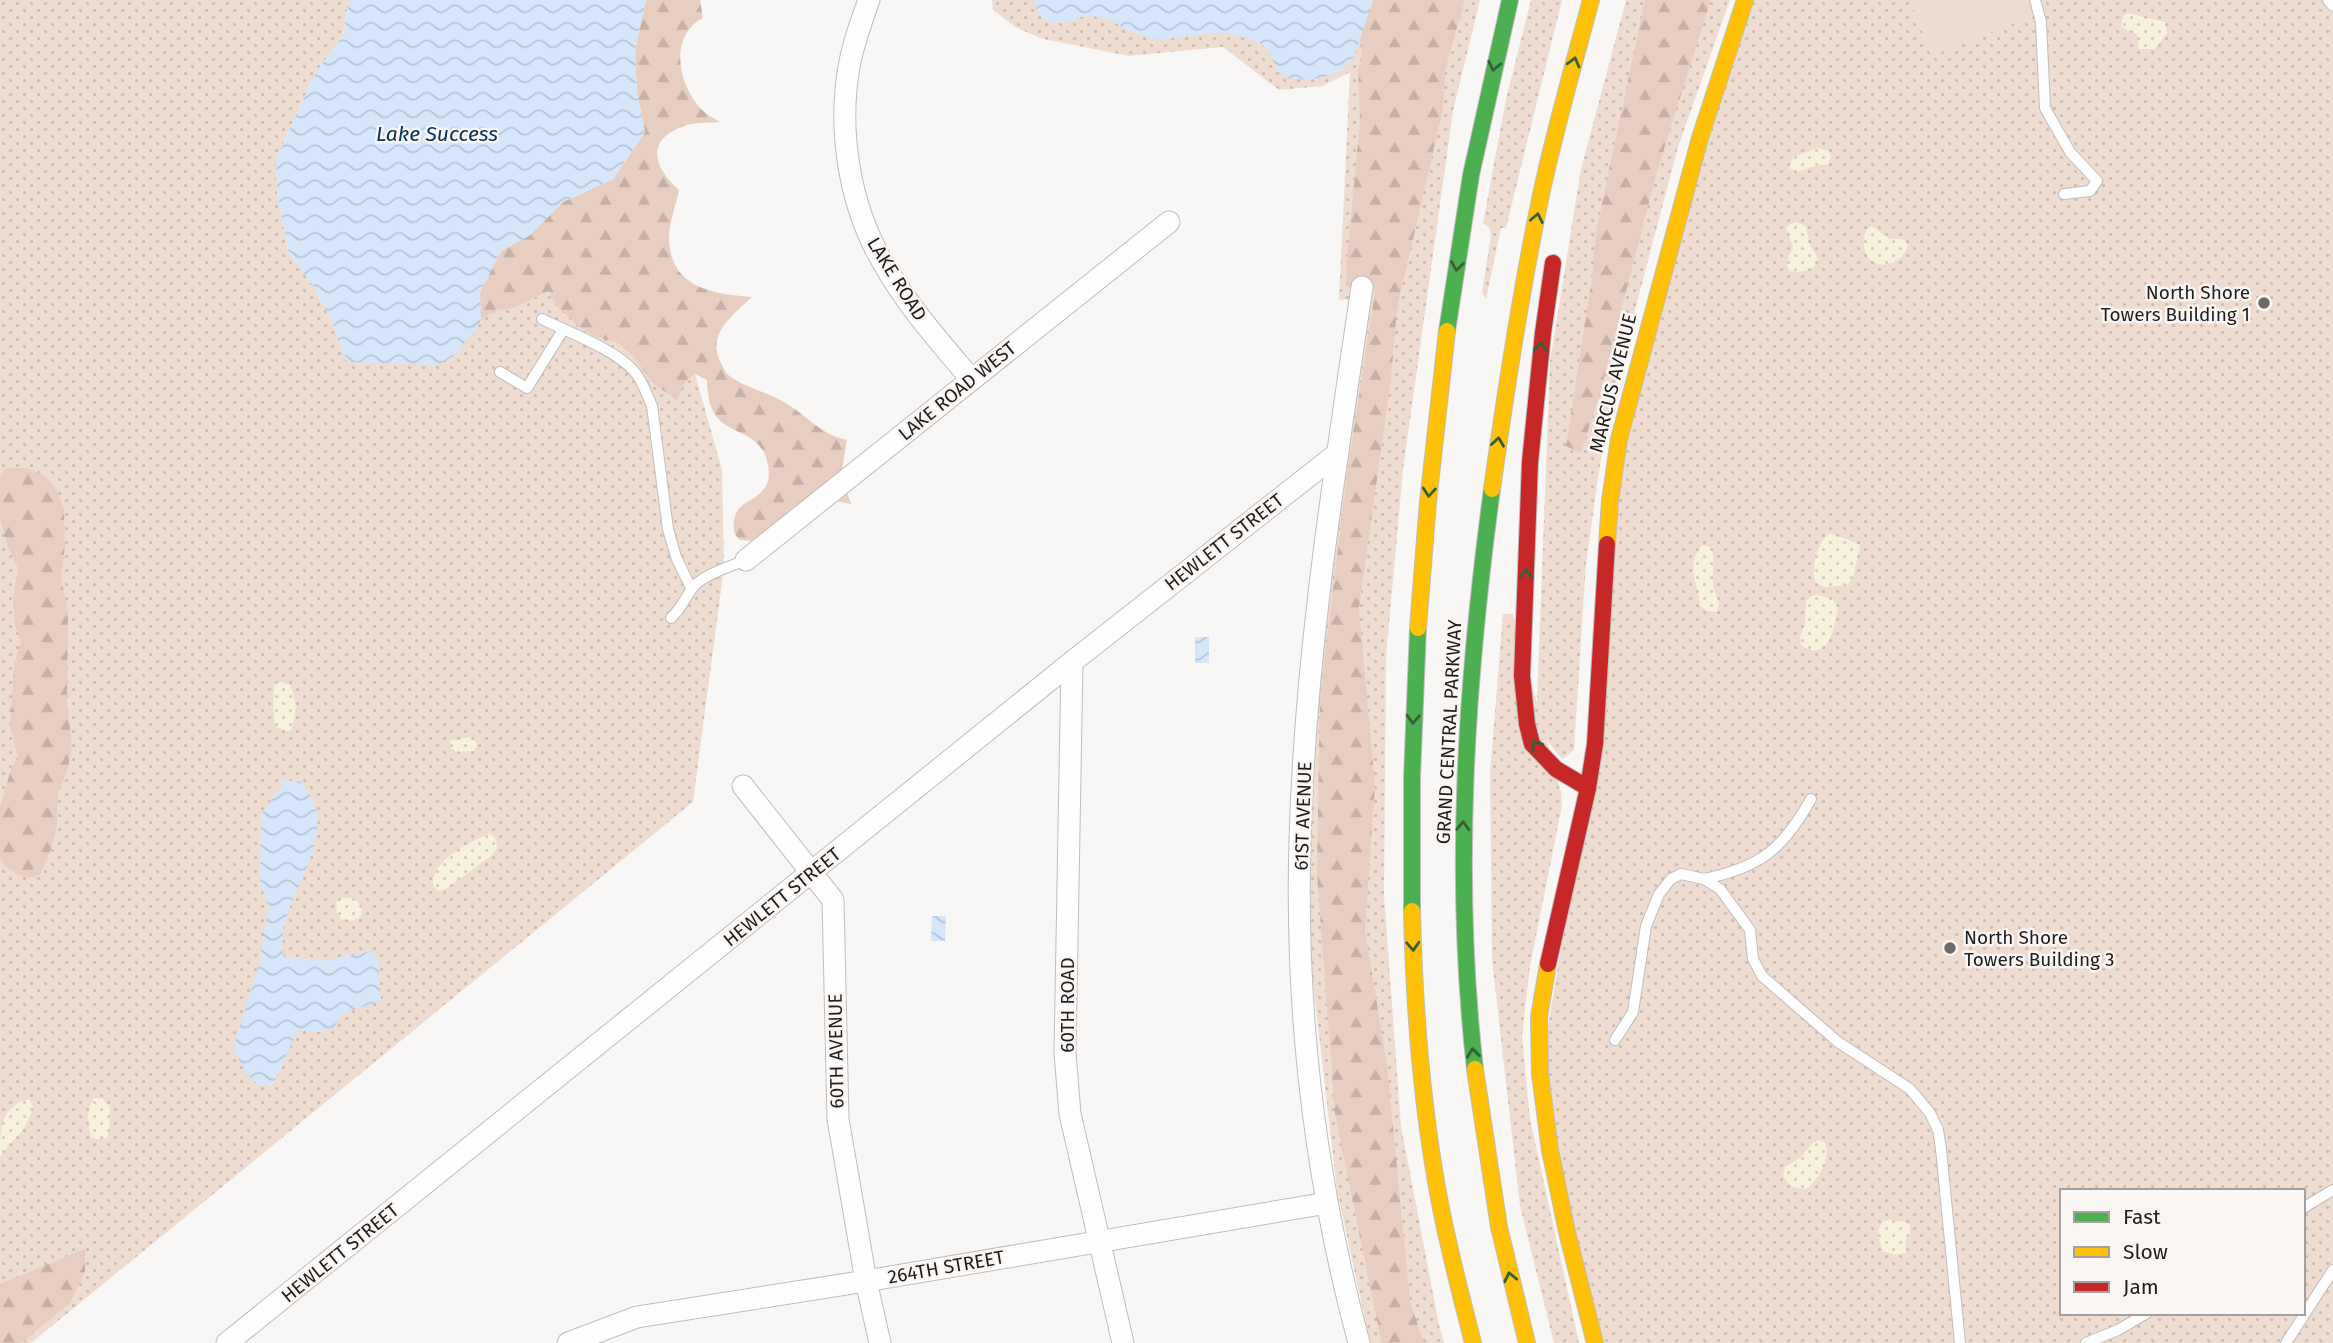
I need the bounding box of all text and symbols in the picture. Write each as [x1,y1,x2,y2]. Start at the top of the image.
one-way arrow [1566,57,1580,69]
one-way arrow [1488,60,1503,72]
water label: Lake Success [376,121,498,147]
one-way arrow [1529,212,1544,224]
street label: LAKE ROAD [862,233,932,325]
one-way arrow [1449,260,1464,272]
place label: North Shore Towers Building 1 [2101,281,2250,326]
marker: North Shore Towers Building 1 [2256,295,2272,311]
street label: MARCUS AVENUE [1585,311,1641,455]
street label: LAKE ROAD WEST [894,336,1021,445]
one-way arrow [1534,342,1549,353]
one-way arrow [1490,436,1505,448]
one-way arrow [1422,487,1437,498]
street label: HEWLETT STREET [1160,488,1288,596]
one-way arrow [1518,568,1534,579]
street label: GRAND CENTRAL PARKWAY [1432,619,1466,845]
one-way arrow [1406,713,1421,724]
one-way arrow [1532,740,1545,753]
street label: 61ST AVENUE [1290,761,1316,871]
one-way arrow [1456,820,1471,831]
street label: HEWLETT STREET [719,842,846,951]
place label: North Shore Towers Building 3 [1964,926,2115,971]
marker: North Shore Towers Building 3 [1942,940,1958,956]
one-way arrow [1405,941,1420,952]
street label: 60TH ROAD [1056,957,1079,1053]
street label: 60TH AVENUE [823,993,849,1109]
one-way arrow [1466,1047,1481,1058]
legend [2060,1189,2305,1315]
street label: HEWLETT STREET [277,1198,404,1307]
text: Fast [2123,1204,2161,1230]
text: Slow [2123,1239,2168,1265]
street label: 264TH STREET [886,1245,1006,1289]
one-way arrow [1504,1271,1519,1283]
text: Jam [2123,1274,2159,1300]

